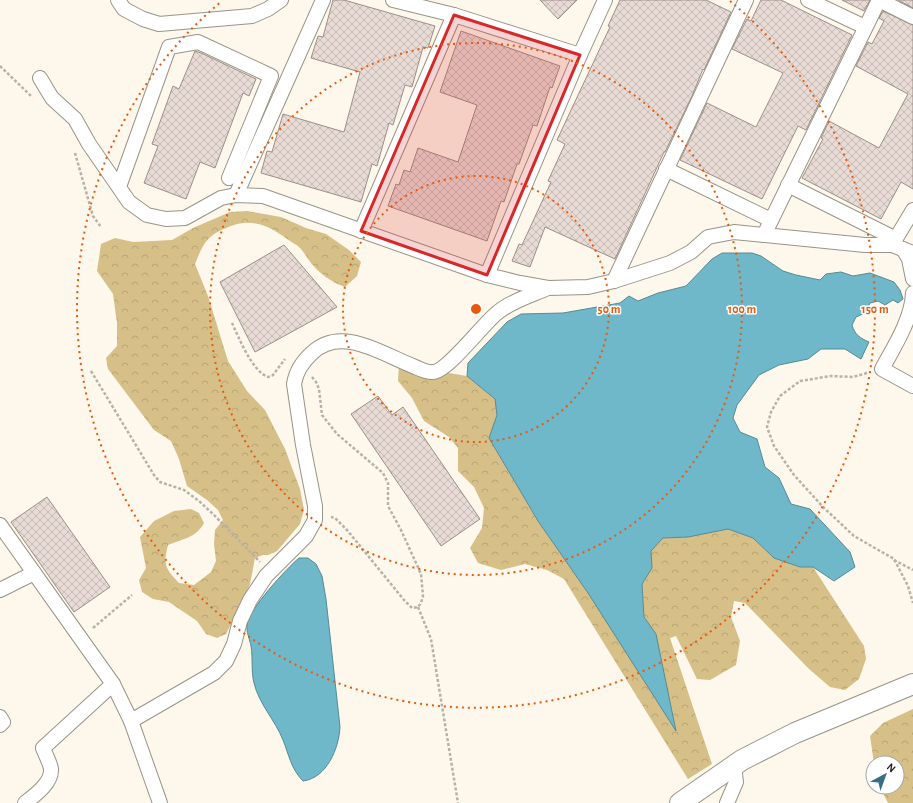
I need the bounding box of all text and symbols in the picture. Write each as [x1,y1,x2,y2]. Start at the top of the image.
centre of rings [469,302,483,316]
text: 50 m [598,303,621,315]
text: 100 m [728,303,756,315]
text: 150 m [861,303,889,315]
north arrow [865,755,905,795]
text: N [885,761,898,774]

